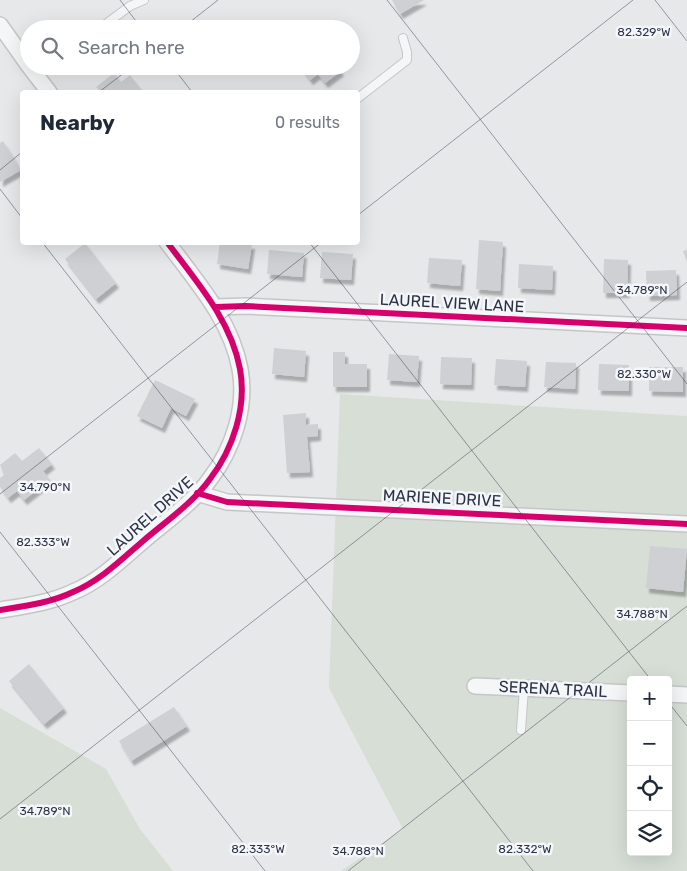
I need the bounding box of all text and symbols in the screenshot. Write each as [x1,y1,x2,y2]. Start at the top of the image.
search box [20,20,360,75]
text: 82.329°W [617,25,671,39]
icon: search [38,34,66,62]
text: Search here [78,36,185,59]
text: Nearby [40,110,115,135]
text: 0 results [275,113,340,132]
text: 34.789°N [616,283,668,297]
street label: LAUREL VIEW LANE [379,290,525,316]
text: 82.330°W [617,367,671,381]
street label: LAUREL DRIVE [103,472,197,560]
text: 34.790°N [19,480,71,494]
street label: MARIENE DRIVE [382,485,502,511]
text: 82.333°W [16,535,70,549]
text: 34.788°N [616,607,668,621]
map controls [627,676,672,856]
button: + [627,676,672,721]
street label: SERENA TRAIL [498,677,608,701]
button: − [627,721,672,766]
button: locate [627,766,672,811]
text: 34.789°N [19,804,71,818]
button: layers [627,811,672,856]
text: 82.333°W [231,842,285,856]
text: 82.332°W [498,842,552,856]
text: 34.788°N [332,844,384,858]

